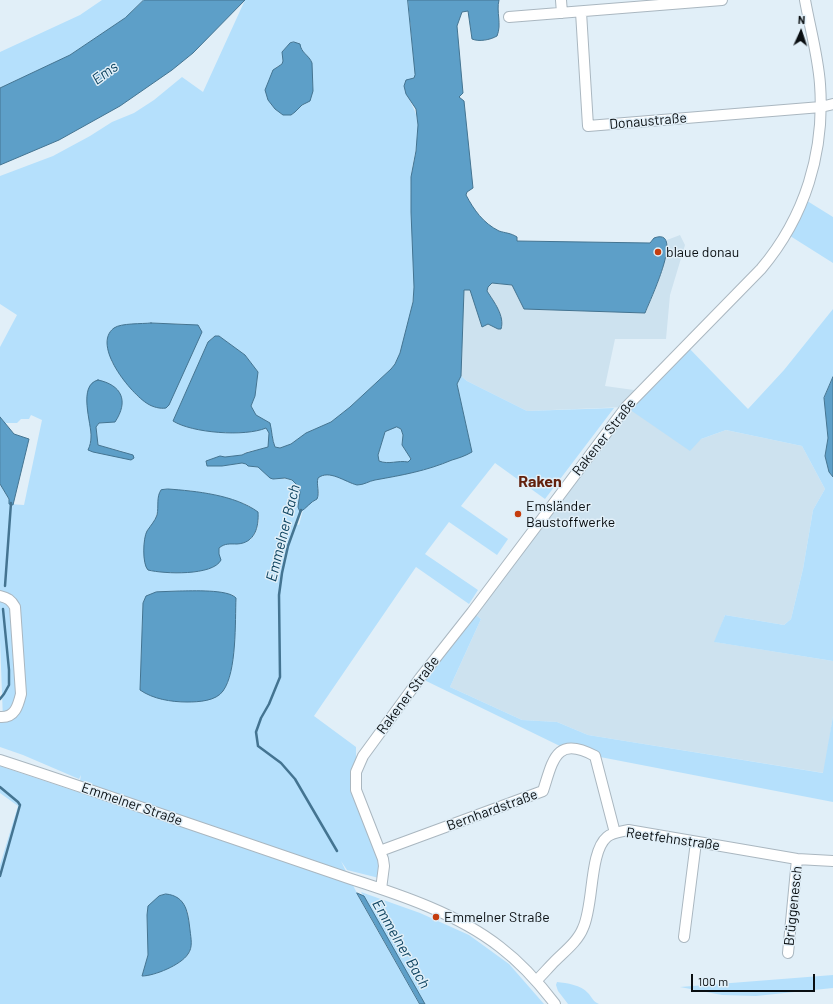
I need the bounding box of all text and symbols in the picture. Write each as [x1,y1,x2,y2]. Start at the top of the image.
north arrow [781,12,821,52]
text: N [798,13,806,26]
water label: Ems [88,58,122,88]
street label: Donaustraße [609,109,687,133]
place label: blaue donau [666,244,739,260]
marker: blaue donau [653,247,663,257]
street label: Rakener Straße [569,395,639,479]
district label: Raken [518,472,562,492]
water label: Emmelner Bach [262,482,304,584]
place label: Emsländer Baustoffwerke [526,498,615,530]
marker: Emsländer Baustoffwerke [513,509,523,519]
street label: Rakener Straße [373,653,443,737]
street label: Emmelner Straße [79,779,185,829]
street label: Bernhardstraße [444,786,540,834]
street label: Reetfehnstraße [625,824,721,854]
street label: Brüggenesch [780,865,806,947]
water label: Emmelner Bach [368,896,434,992]
place label: Emmelner Straße [444,909,550,925]
marker: Emmelner Straße [431,912,441,922]
scale bar [693,966,817,992]
text: 100 m [698,974,728,988]

